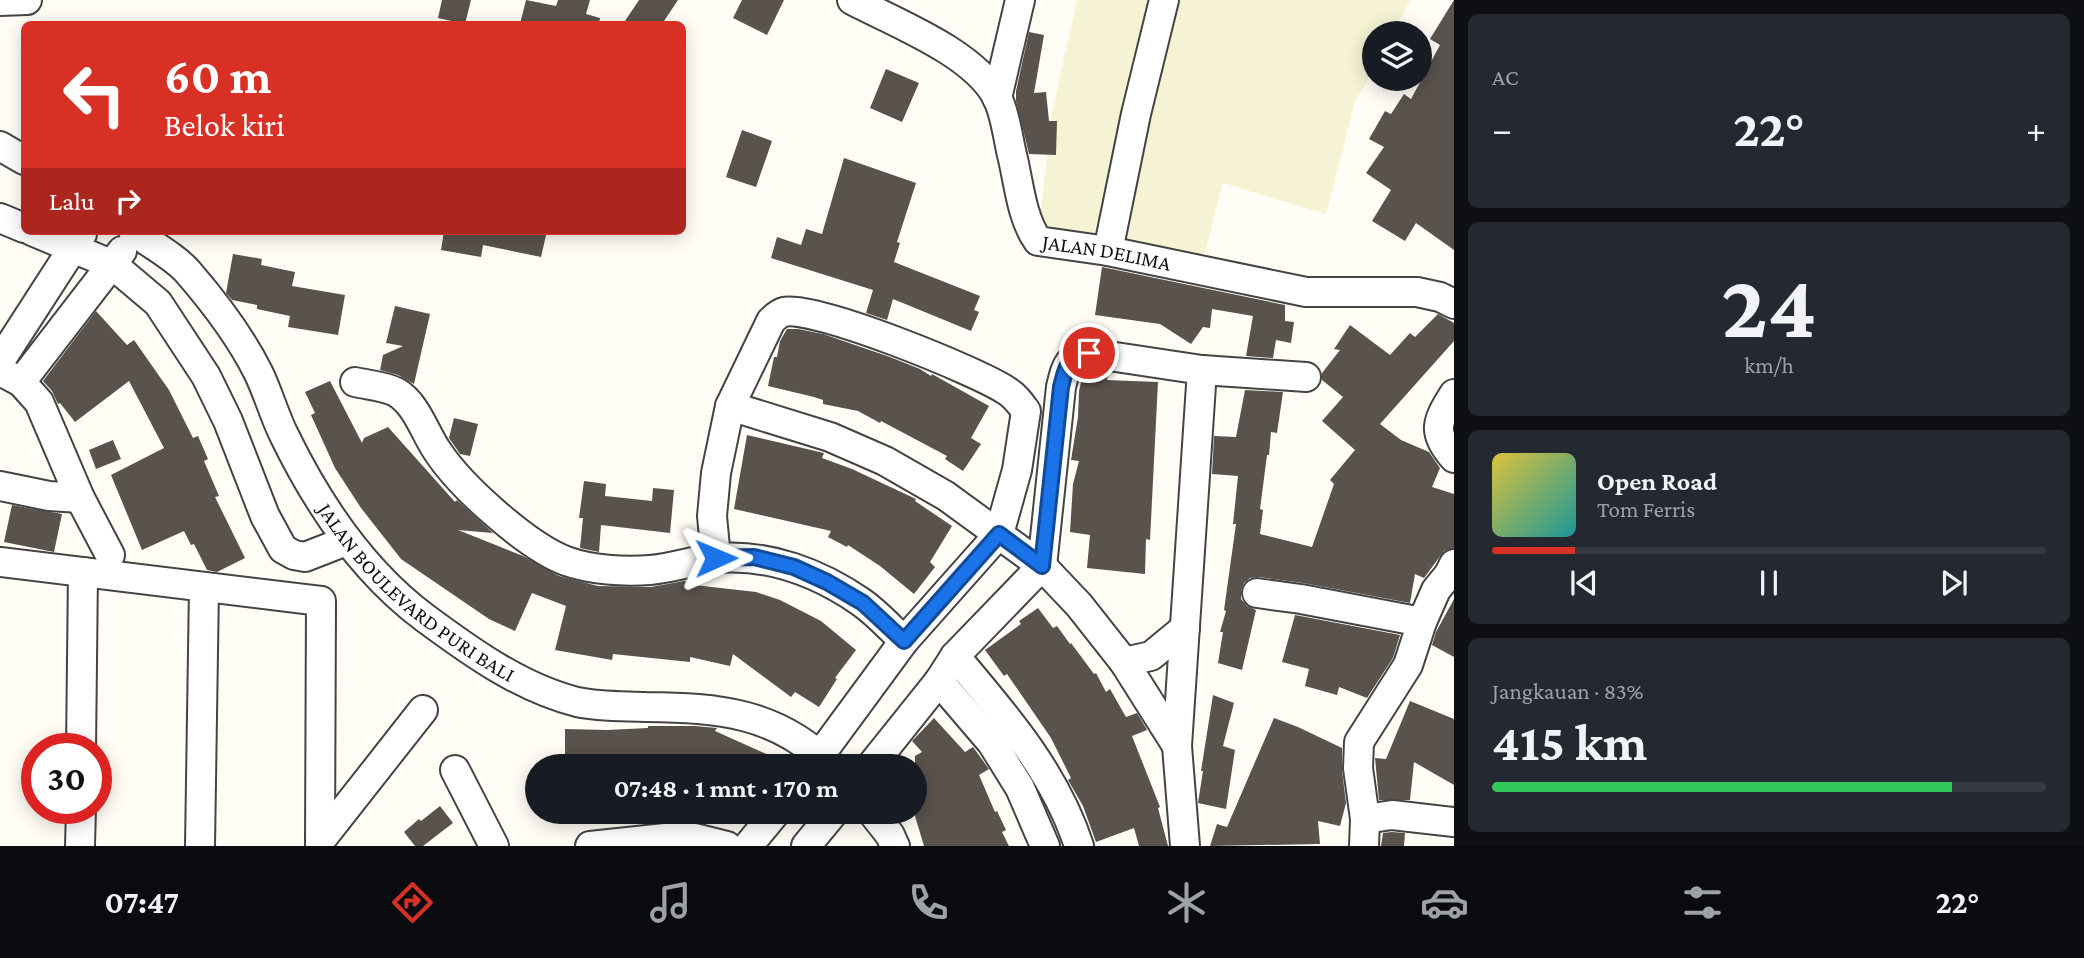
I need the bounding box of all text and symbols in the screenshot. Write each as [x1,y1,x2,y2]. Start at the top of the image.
map controls [1362,21,1432,91]
button: layers [1362,21,1432,91]
icon: left [49,49,140,140]
text: 60 m [164,49,271,104]
text: AC [1492,64,1519,90]
text: 22° [1733,99,1805,157]
text: Belok kiri [164,107,285,143]
text: − [1492,108,1512,150]
text: + [2026,108,2046,150]
icon: right [109,182,147,220]
text: Lalu [49,187,95,216]
street label: JALAN DELIMA [1039,229,1173,276]
text: 24 [1721,255,1817,357]
pin [1059,323,1119,383]
icon: arrive [1070,334,1108,372]
text: km/h [1744,352,1794,378]
text: Open Road [1597,467,1717,496]
text: Tom Ferris [1597,496,1695,522]
street label: JALAN BOULEVARD PURI BALI [312,497,519,687]
position arrow [679,521,753,595]
icon: previous [1565,564,1603,602]
icon: pause [1750,564,1788,602]
icon: next [1935,564,1973,602]
text: Jangkauan · 83% [1492,678,1644,704]
text: 415 km [1492,713,1647,771]
speed limit sign: 30 [21,733,112,824]
text: 07:48 · 1 mnt · 170 m [614,774,838,803]
icon: directions [388,878,437,927]
icon: music [646,878,695,927]
icon: phone [904,878,953,927]
icon: climate [1162,878,1211,927]
icon: car [1420,878,1469,927]
icon: filters [1678,878,1727,927]
text: 07:47 [104,884,179,920]
text: 22° [1935,884,1979,920]

